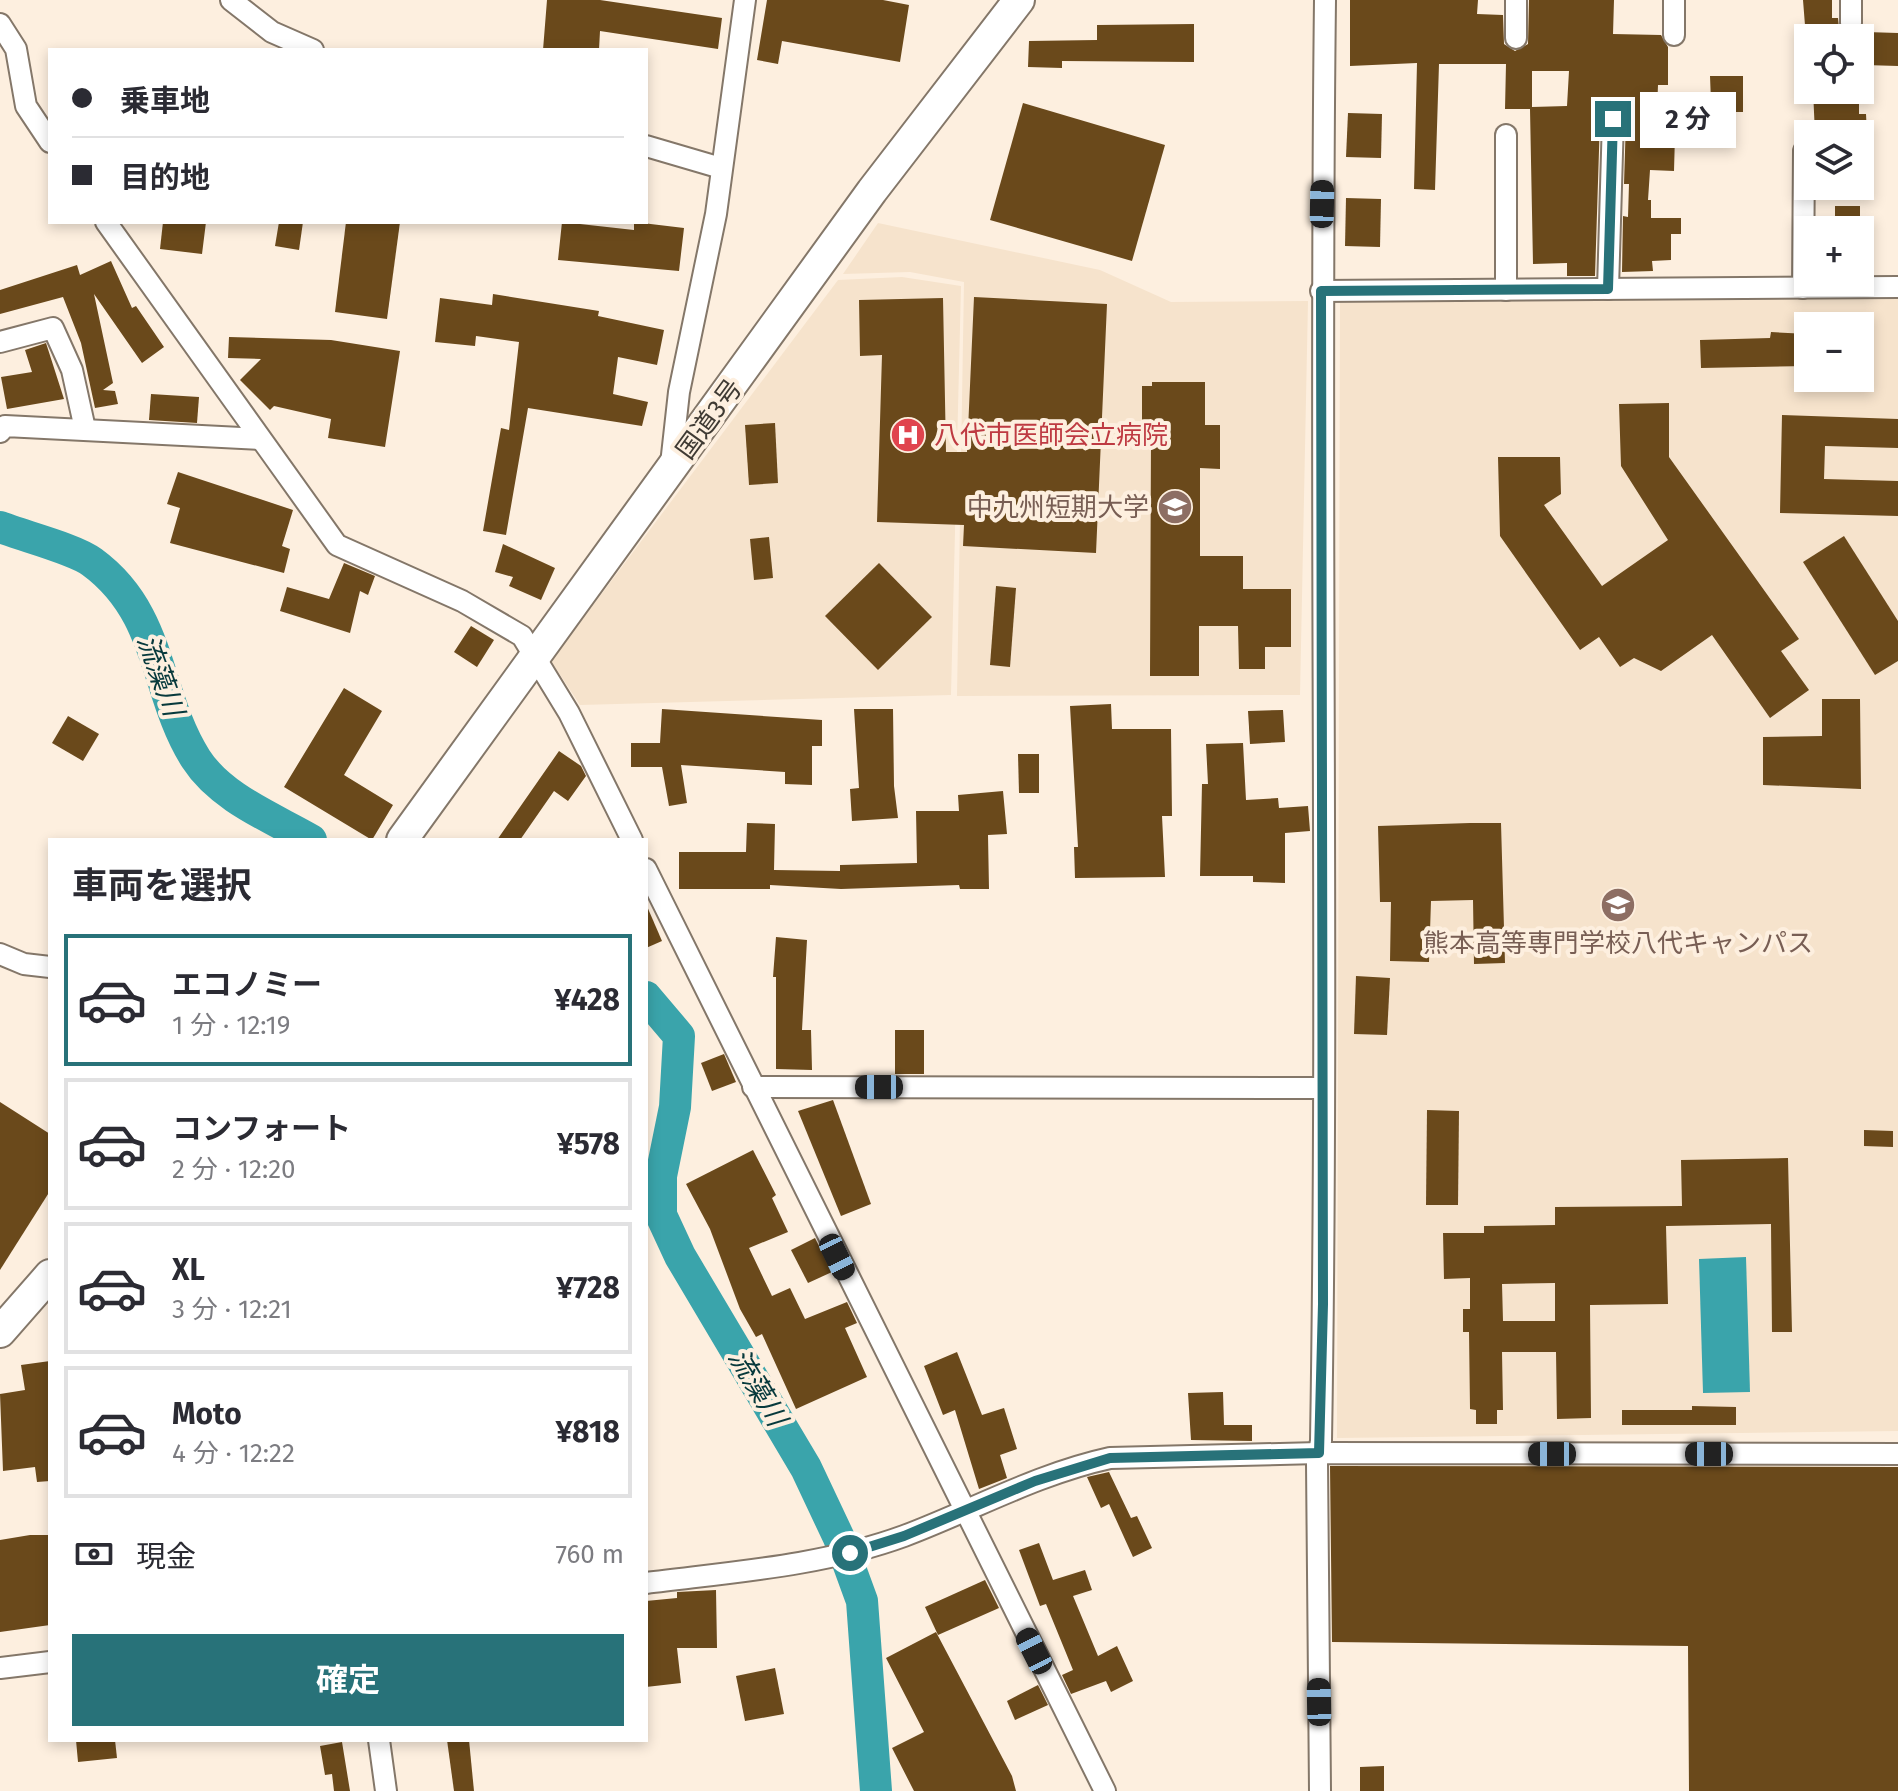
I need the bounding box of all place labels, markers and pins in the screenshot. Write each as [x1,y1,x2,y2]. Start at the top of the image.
hospital icon: 八代市医師会立病院 [889,416,927,454]
place label: 八代市医師会立病院 [934,420,1168,451]
school or university icon: 中九州短期大学 [1156,488,1194,526]
place label: 中九州短期大学 [967,492,1149,523]
school or university icon: 熊本高等専門学校八代キャンパス [1599,886,1637,924]
place label: 熊本高等専門学校八代キャンパス [1423,928,1813,959]

